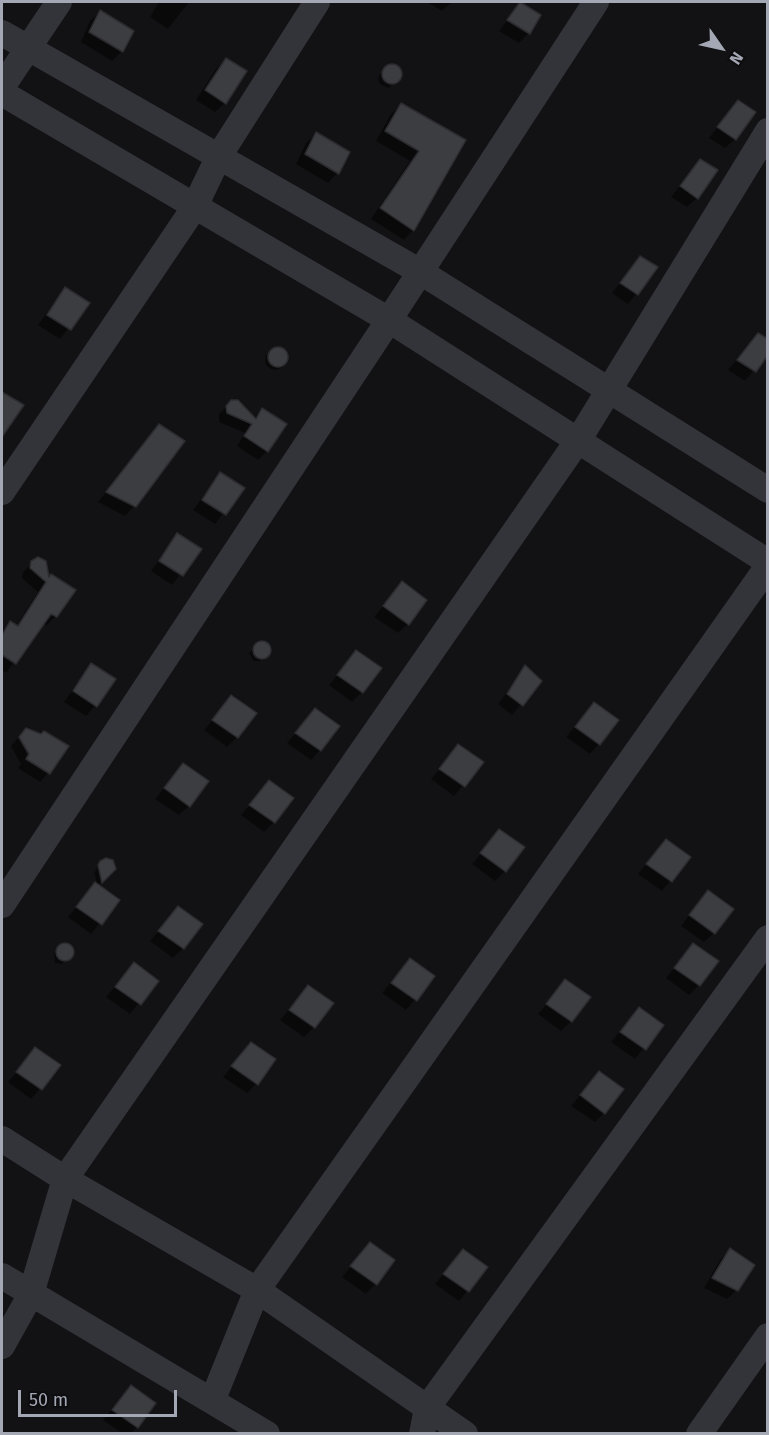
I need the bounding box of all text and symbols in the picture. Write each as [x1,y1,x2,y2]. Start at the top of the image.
north arrow [691,18,751,78]
text: N [725,49,747,68]
scale bar [21,1378,180,1416]
text: 50 m [29,1389,68,1411]

